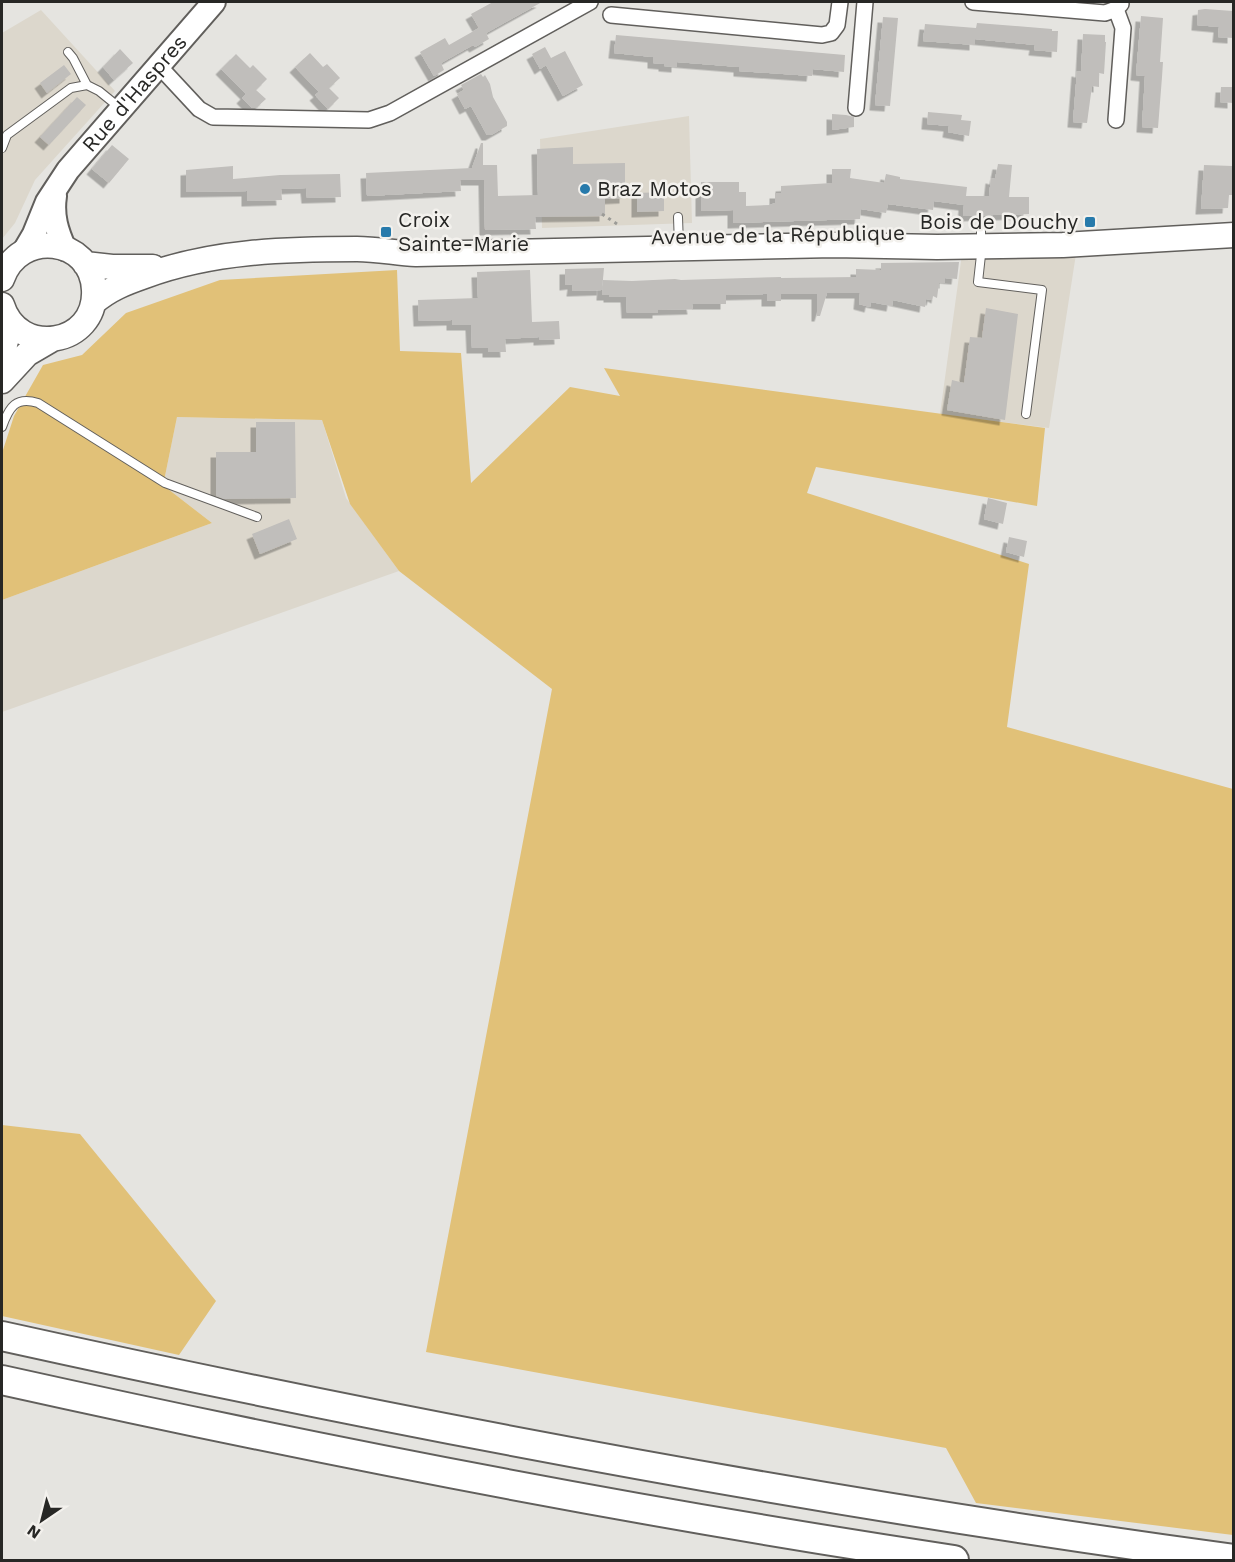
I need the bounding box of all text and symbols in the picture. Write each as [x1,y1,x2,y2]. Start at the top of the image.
street label: Rue d'Haspres [77,29,192,157]
place label: Braz Motos [597,176,712,201]
marker: Braz Motos [578,182,592,196]
place label: Croix Sainte-Marie [398,207,529,256]
place label: Bois de Douchy [919,209,1078,234]
marker: Bois de Douchy [1083,215,1097,229]
street label: Avenue de la République [651,220,905,249]
marker: Croix Sainte-Marie [379,225,393,239]
north arrow [12,1490,72,1550]
text: N [23,1521,44,1543]

